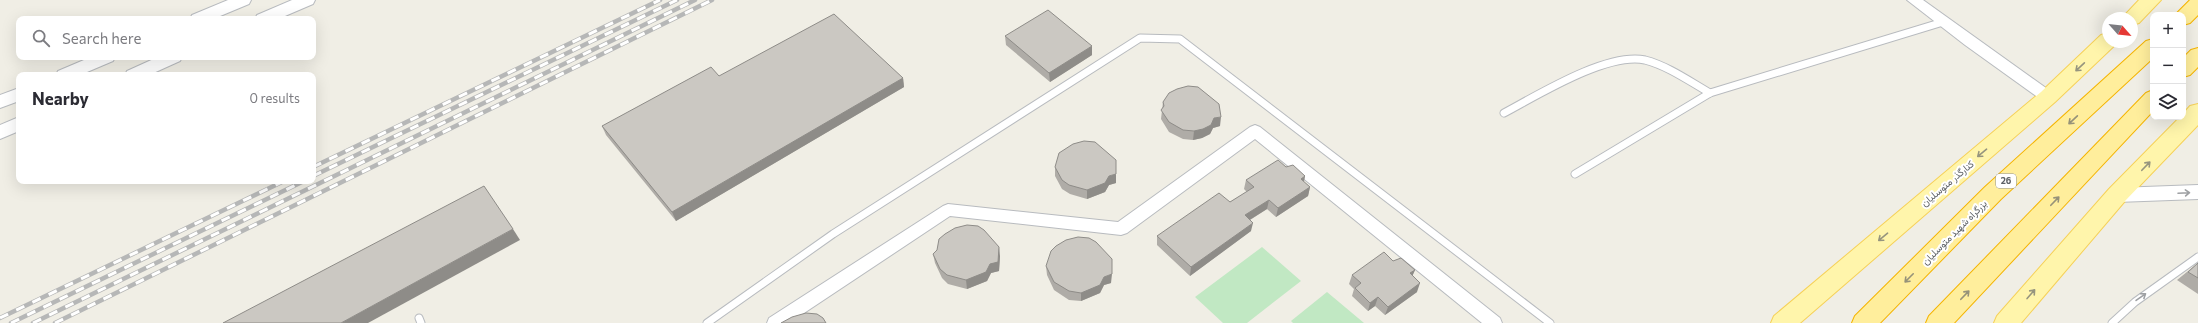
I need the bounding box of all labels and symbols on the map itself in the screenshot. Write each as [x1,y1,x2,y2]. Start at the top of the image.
north arrow [2102,12,2138,48]
one-way arrow [2075,62,2085,71]
one-way arrow [2068,115,2078,124]
one-way arrow [1977,148,1987,157]
street label: کنارگذر متوسلیان [1918,157,1977,209]
one-way arrow [2141,161,2151,171]
road number: 26 [1996,174,2016,188]
one-way arrow [2177,189,2190,196]
one-way arrow [2050,195,2059,206]
street label: بزرگراه شهید متوسلیان [1919,197,1990,268]
one-way arrow [1878,232,1888,242]
one-way arrow [1904,273,1914,283]
one-way arrow [2027,288,2036,299]
one-way arrow [1960,290,1970,300]
one-way arrow [2135,293,2146,301]

